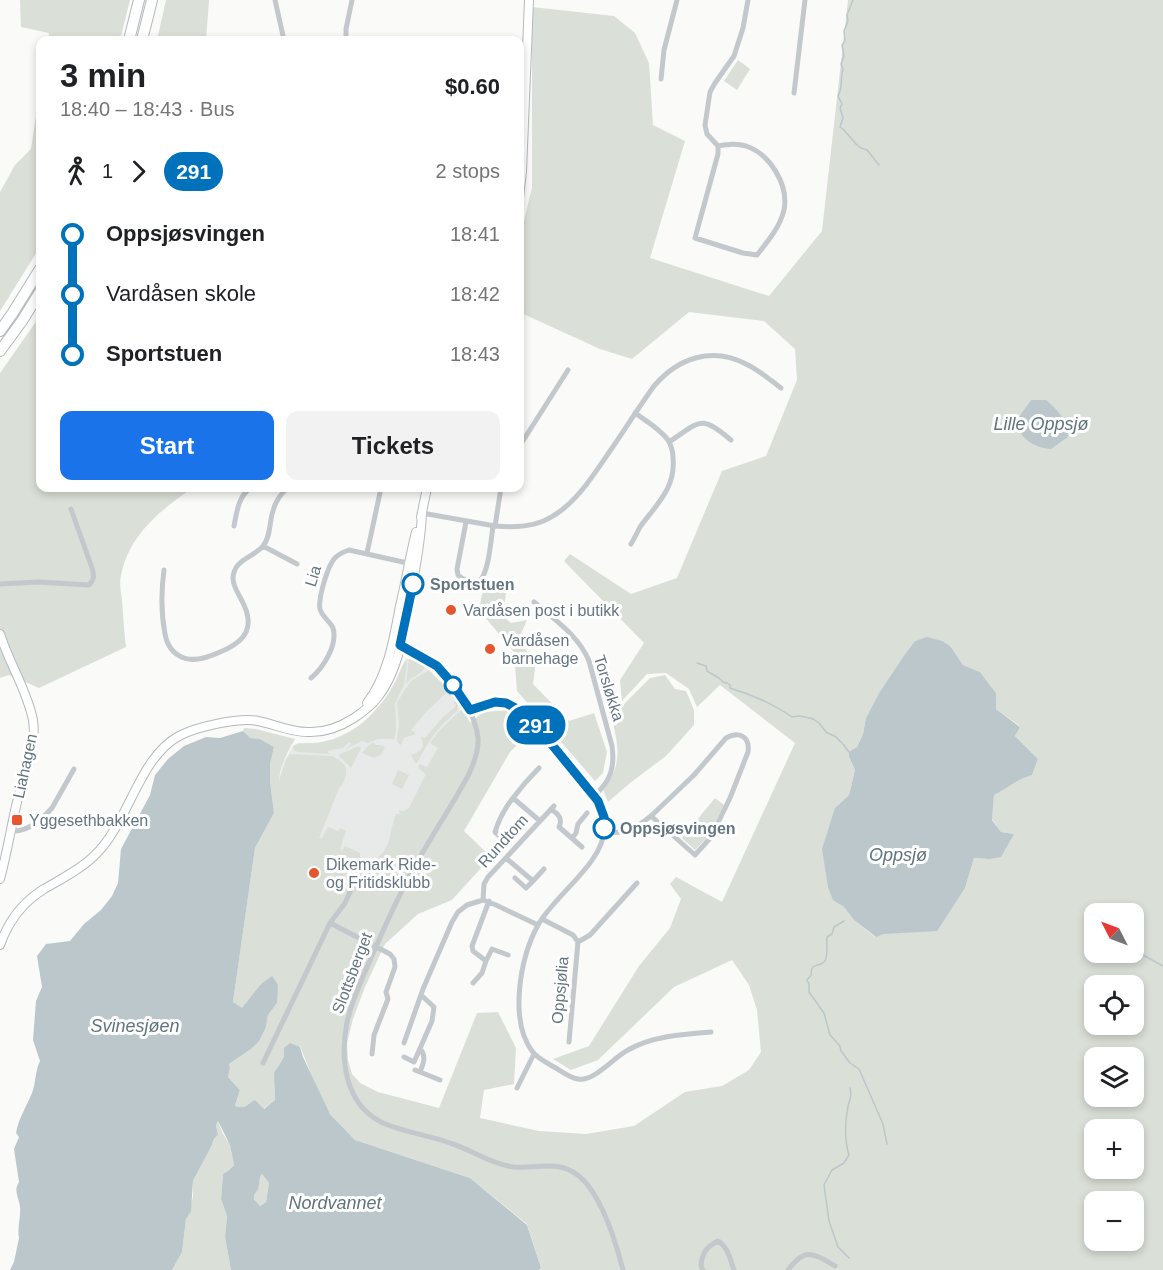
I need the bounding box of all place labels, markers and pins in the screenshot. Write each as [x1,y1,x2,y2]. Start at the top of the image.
marker: Sportstuen [402,573,424,595]
place label: Sportstuen [430,576,514,593]
place label: Vardåsen post i butikk [463,602,620,619]
marker: Vardåsen post i butikk [444,603,458,617]
place label: Vardåsen barnehage [502,632,579,667]
marker: Vardåsen barnehage [483,642,497,656]
unlabelled marker [444,676,462,694]
place label: Yggesethbakken [29,812,148,829]
marker: Yggesethbakken [10,813,24,827]
marker: Oppsjøsvingen [593,817,615,839]
place label: Oppsjøsvingen [620,820,736,837]
place label: Dikemark Ride- og Fritidsklubb [326,856,436,891]
marker: Dikemark Ride- og Fritidsklubb [307,866,321,880]

